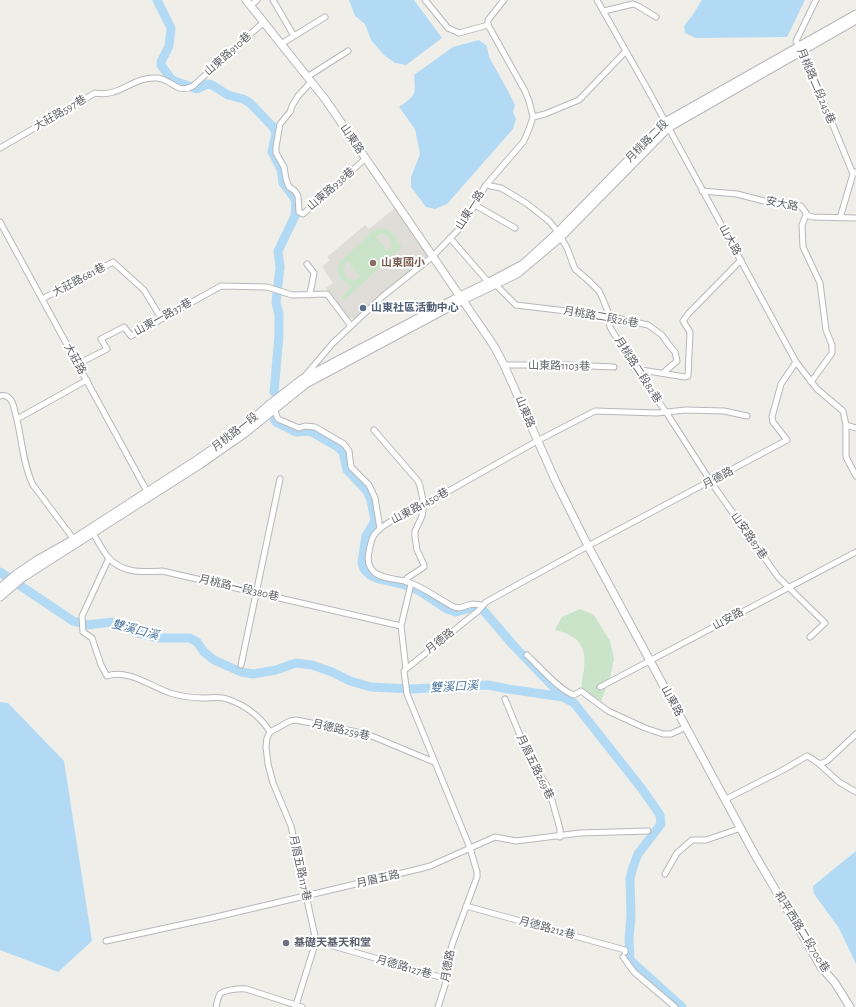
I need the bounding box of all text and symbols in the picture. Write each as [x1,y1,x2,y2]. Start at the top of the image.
street label: 山東路910巷 [202,29,254,79]
street label: 月桃路二段245巷 [794,46,838,126]
street label: 大莊路597巷 [31,93,89,133]
street label: 月桃路二段 [623,117,671,165]
street label: 山東路 [337,122,367,156]
street label: 山東路938巷 [304,165,358,213]
street label: 山東一路 [453,188,487,232]
street label: 安大路 [765,194,799,214]
street label: 山大路 [716,222,744,258]
place label: 山東國小 [381,256,425,270]
marker: 山東國小 [368,258,378,268]
street label: 大莊路681巷 [50,261,108,299]
street label: 山東一路37巷 [132,296,194,338]
place label: 山東社區活動中心 [371,301,459,315]
marker: 山東社區活動中心 [358,303,368,313]
street label: 月桃路二段26巷 [562,304,640,330]
street label: 月桃路二段82巷 [612,334,664,406]
street label: 大莊路 [61,341,89,377]
street label: 山東路1103巷 [528,359,590,373]
street label: 山東路 [512,394,538,430]
street label: 月桃路一段 [209,410,261,454]
street label: 月德路 [700,464,736,492]
street label: 山東路1450巷 [389,485,451,527]
street label: 山安路87巷 [728,510,770,562]
street label: 月桃路一段380巷 [198,572,280,604]
street label: 山安路 [710,605,746,633]
water label: 雙溪口溪 [110,617,160,643]
street label: 月德路 [423,626,457,656]
water label: 雙溪口溪 [430,679,478,695]
street label: 山東路 [658,683,686,719]
street label: 月德路259巷 [311,717,371,743]
street label: 月眉五路269巷 [514,732,556,802]
street label: 月眉五路117巷 [287,834,313,902]
street label: 月眉五路 [355,868,401,890]
street label: 和平西路二段700巷 [772,889,832,975]
street label: 月德路212巷 [517,914,577,942]
place label: 基礎天基天和堂 [294,936,371,950]
marker: 基礎天基天和堂 [281,938,291,948]
street label: 月德路 [439,949,457,983]
street label: 月德路127巷 [375,953,433,981]

